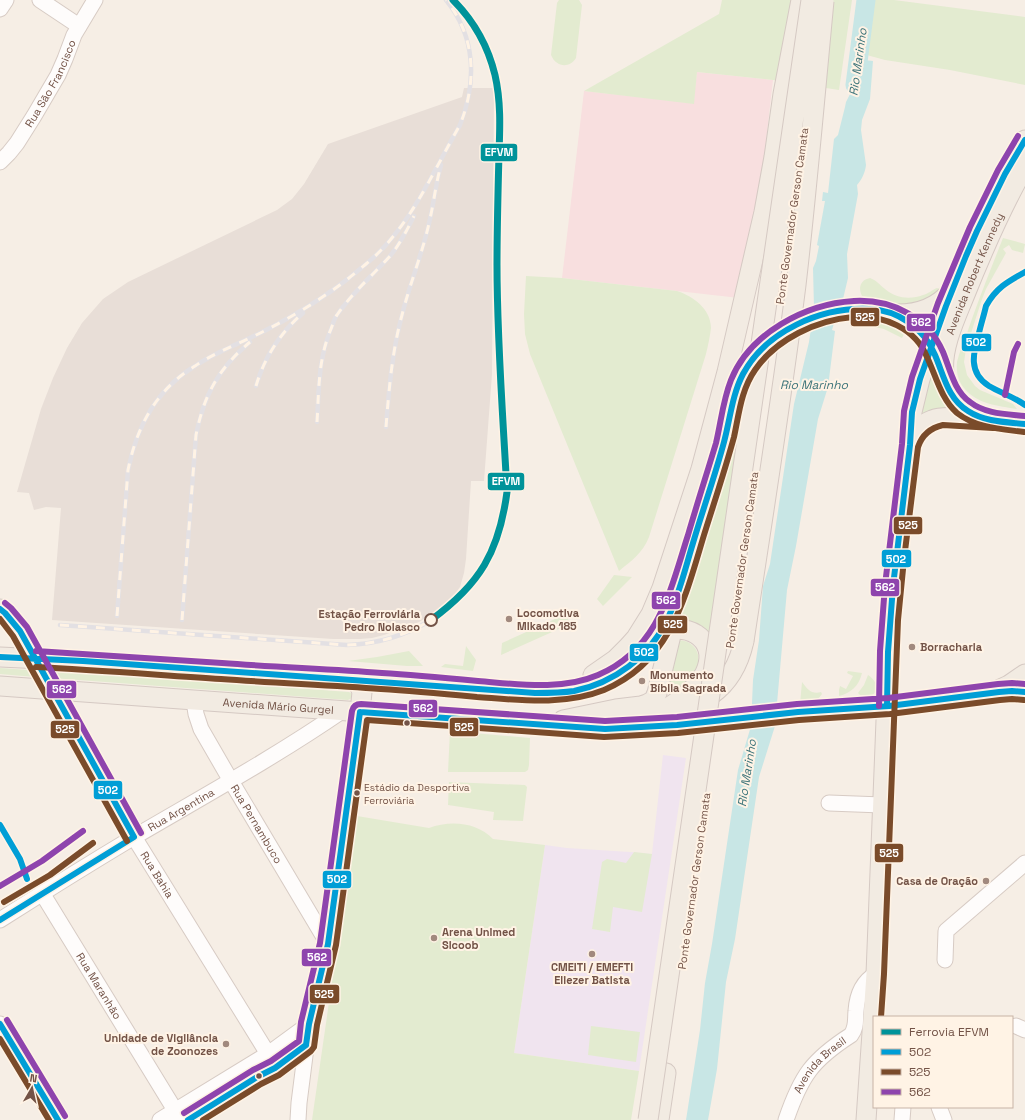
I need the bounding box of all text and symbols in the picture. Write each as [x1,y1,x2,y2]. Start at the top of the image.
water label: Rio Marinho [845,27,871,97]
street label: Rua São Francisco [22,38,79,130]
street label: Ponte Governador Gerson Camata [773,126,811,305]
line badge: EFVM [480,143,518,162]
text: EFVM [485,145,513,159]
street label: Avenida Robert Kennedy [943,210,1007,336]
line badge: 525 [850,307,880,327]
text: 525 [855,310,875,324]
line badge: 562 [906,313,936,332]
text: 562 [911,315,931,329]
line badge: 502 [961,333,992,352]
text: 502 [966,335,987,349]
water label: Rio Marinho [780,377,849,393]
street label: Ponte Governador Gerson Camata [723,470,761,649]
line badge: EFVM [487,472,525,491]
text: EFVM [492,474,520,488]
line badge: 525 [893,516,923,535]
text: 525 [898,518,918,532]
line badge: 502 [881,549,912,568]
text: 502 [886,552,907,566]
line badge: 562 [870,578,900,597]
text: 562 [875,580,895,594]
line badge: 562 [651,591,681,610]
text: 562 [656,593,676,607]
place label: Locomotiva Mikado 185 [517,606,580,633]
place label: Estação Ferroviária Pedro Nolasco [319,607,421,634]
marker: Estação Ferroviária Pedro Nolasco [424,613,438,627]
marker: Locomotiva Mikado 185 [504,614,514,624]
line badge: 525 [657,615,688,634]
text: 525 [663,617,683,631]
place label: Borracharia [920,640,983,654]
marker: Borracharia [907,642,917,652]
line badge: 502 [629,643,659,662]
text: 502 [634,645,655,659]
place label: Monumento Bíblia Sagrada [650,668,727,695]
marker: Monumento Bíblia Sagrada [637,676,647,686]
line badge: 562 [46,680,77,699]
text: 562 [52,682,72,696]
street label: Avenida Mário Gurgel [222,695,334,717]
line badge: 562 [408,699,438,718]
text: 562 [413,701,433,715]
line badge: 525 [449,717,479,737]
unlabelled marker [402,718,412,728]
line badge: 525 [50,720,80,739]
text: 525 [454,720,474,734]
text: 525 [55,722,75,736]
water label: Rio Marinho [734,738,760,808]
line badge: 502 [93,780,123,800]
place label: Estádio da Desportiva Ferroviária [364,781,470,807]
street label: Rua Pernambuco [228,782,286,866]
text: 502 [98,783,119,797]
street label: Rua Argentina [145,785,217,834]
marker: Estádio da Desportiva Ferroviária [352,788,362,798]
street label: Ponte Governador Gerson Camata [675,791,713,970]
line badge: 525 [874,843,904,863]
text: 525 [879,846,899,860]
street label: Rua Bahia [138,849,177,901]
line badge: 502 [322,870,352,889]
text: 502 [327,872,348,886]
place label: Casa de Oração [896,874,978,888]
marker: Casa de Oração [981,876,991,886]
place label: Arena Unimed Sicoob [442,925,515,952]
marker: Arena Unimed Sicoob [429,933,439,943]
line badge: 562 [301,948,332,967]
marker: CMEITI / EMEFTI Eliezer Batista [587,949,597,959]
street label: Rua Maranhão [73,950,125,1022]
text: 562 [307,950,327,964]
place label: CMEITI / EMEFTI Eliezer Batista [551,960,633,987]
line badge: 525 [309,984,340,1004]
text: 525 [314,987,334,1001]
legend [873,1016,1013,1108]
text: Ferrovia EFVM [909,1024,989,1040]
place label: Unidade de Vigilância de Zoonozes [104,1031,219,1058]
street label: Avenida Brasil [790,1033,849,1096]
marker: Unidade de Vigilância de Zoonozes [221,1039,231,1049]
text: 502 [909,1044,931,1060]
text: 525 [909,1064,931,1080]
north arrow [12,1068,52,1108]
text: N [29,1071,38,1086]
unlabelled marker [254,1071,264,1081]
text: 562 [909,1084,931,1100]

